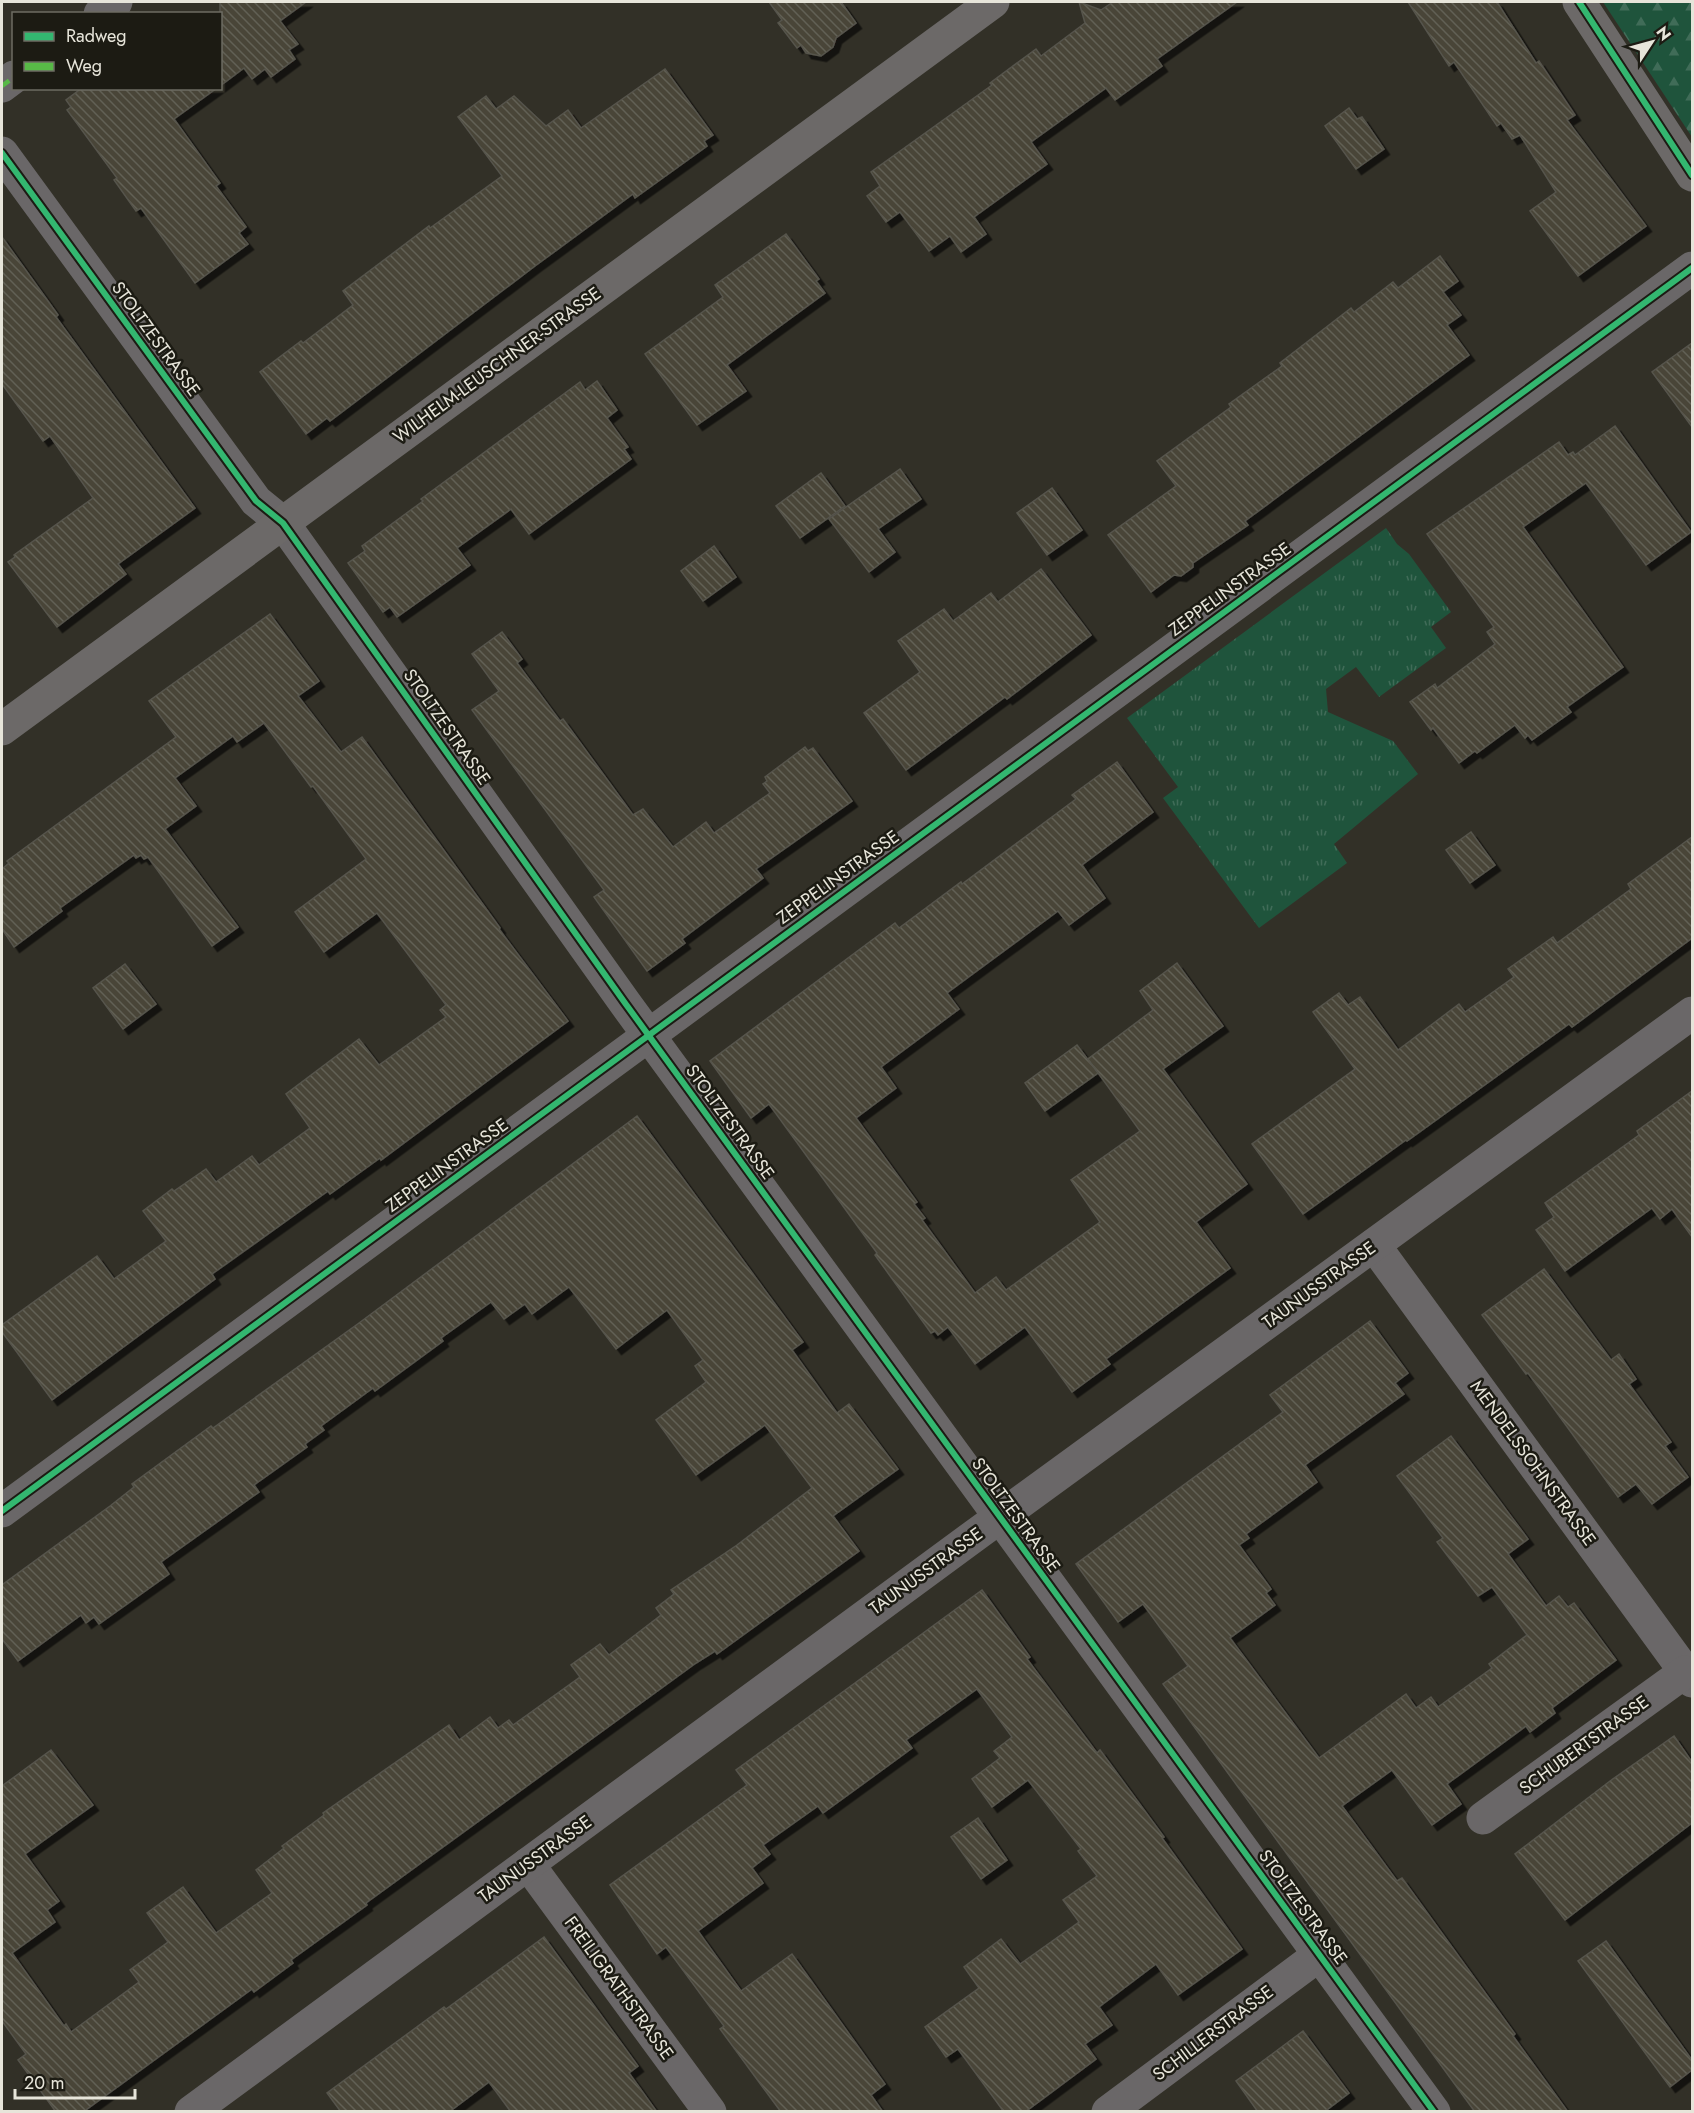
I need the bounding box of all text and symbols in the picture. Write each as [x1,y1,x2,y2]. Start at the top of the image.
legend [12,12,222,90]
north arrow [1622,12,1682,72]
text: N [1651,22,1677,45]
text: Radweg [66,23,127,49]
text: Weg [66,53,102,79]
street label: STOLTZESTRASSE [105,276,207,402]
street label: WILHELM-LEUSCHNER-STRASSE [388,281,606,449]
street label: ZEPPELINSTRASSE [1163,536,1297,642]
street label: STOLTZESTRASSE [397,663,497,791]
street label: ZEPPELINSTRASSE [771,824,905,930]
street label: STOLTZESTRASSE [679,1059,781,1185]
street label: ZEPPELINSTRASSE [380,1112,514,1218]
street label: TAUNUSSTRASSE [1257,1235,1381,1335]
street label: MENDELSSOHNSTRASSE [1464,1375,1602,1551]
street label: STOLTZESTRASSE [965,1452,1067,1578]
street label: TAUNUSSTRASSE [864,1521,988,1621]
street label: SCHUBERTSTRASSE [1514,1689,1654,1801]
street label: TAUNUSSTRASSE [473,1809,597,1909]
street label: STOLTZESTRASSE [1252,1844,1354,1970]
street label: FREILIGRATHSTRASSE [558,1911,680,2065]
street label: SCHILLERSTRASSE [1147,1979,1279,2087]
scale bar [15,2062,135,2100]
text: 20 m [24,2070,64,2096]

